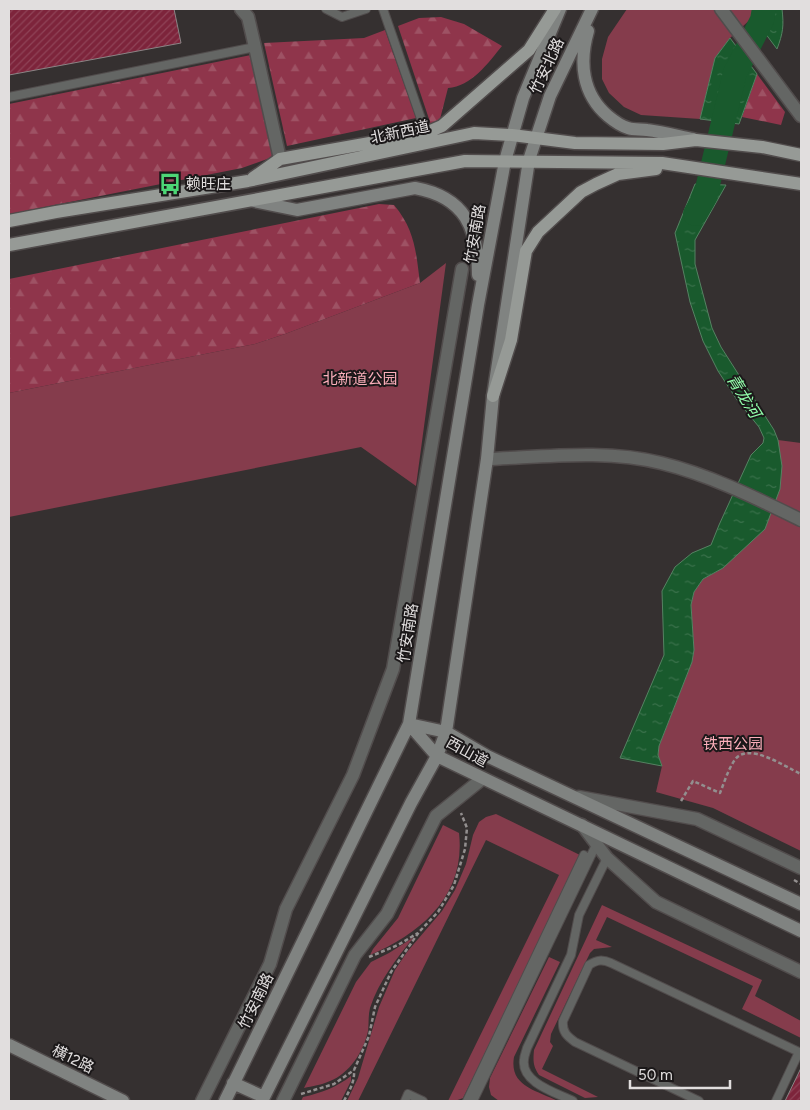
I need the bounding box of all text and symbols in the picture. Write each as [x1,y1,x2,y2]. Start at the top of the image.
street label: 竹安北路 [526,35,568,97]
street label: 北新西道 [369,117,431,147]
bus stop icon: 赖旺庄 [157,171,183,197]
place label: 赖旺庄 [186,175,231,193]
street label: 竹安南路 [461,203,489,265]
park label: 北新道公园 [322,370,398,388]
water label: 青龙河 [723,371,766,424]
street label: 竹安南路 [394,602,422,664]
street label: 西山道 [443,733,491,771]
park label: 铁西公园 [703,735,763,753]
street label: 竹安南路 [235,970,277,1032]
street label: 横12路 [49,1041,97,1077]
scale bar [630,1058,730,1090]
text: 50 m [638,1066,673,1084]

